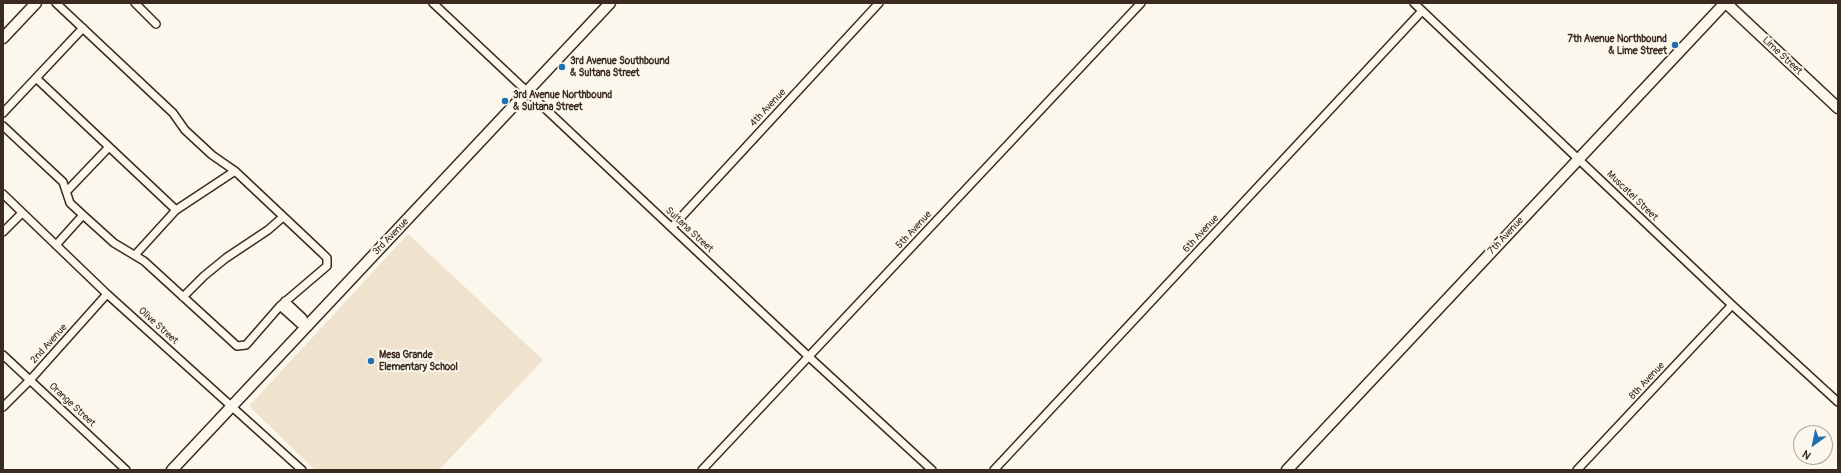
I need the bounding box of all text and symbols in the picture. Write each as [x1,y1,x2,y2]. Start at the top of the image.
place label: 7th Avenue Northbound & Lime Street [1568,33,1667,56]
street label: Lime Street [1760,34,1804,78]
marker: 7th Avenue Northbound & Lime Street [1670,40,1680,50]
place label: 3rd Avenue Southbound & Sultana Street [570,55,670,78]
marker: 3rd Avenue Southbound & Sultana Street [557,62,567,72]
street label: 4th Avenue [747,87,789,129]
place label: 3rd Avenue Northbound & Sultana Street [513,89,612,112]
marker: 3rd Avenue Northbound & Sultana Street [500,96,510,106]
street label: Muscatel Street [1604,168,1660,224]
street label: Sultana Street [663,205,715,255]
street label: 5th Avenue [894,209,934,251]
street label: 6th Avenue [1180,213,1222,255]
street label: 7th Avenue [1486,215,1526,257]
street label: 3rd Avenue [370,216,412,258]
street label: Olive Street [136,305,180,347]
street label: 2nd Avenue [28,322,70,366]
place label: Mesa Grande Elementary School [379,349,458,372]
marker: Mesa Grande Elementary School [366,356,376,366]
street label: 8th Avenue [1627,360,1667,402]
street label: Orange Street [46,380,98,430]
north arrow [1793,425,1833,465]
text: N [1800,447,1813,462]

